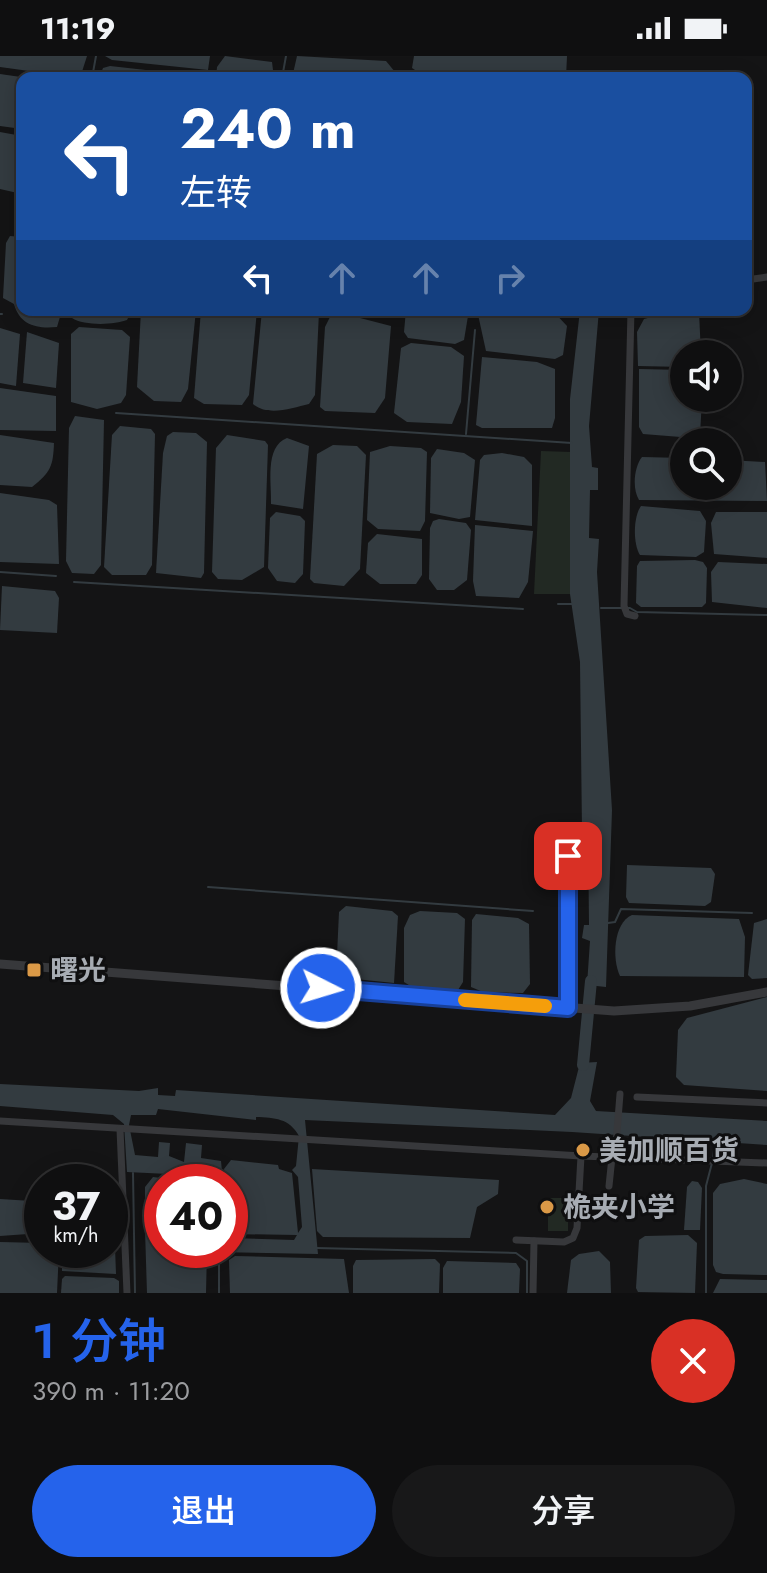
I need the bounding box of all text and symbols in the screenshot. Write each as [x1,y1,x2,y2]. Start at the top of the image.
text: 11:19 [40,7,116,50]
text: 240 m [180,88,356,169]
icon: left [48,104,152,208]
text: 左转 [180,166,252,218]
icon: left [236,256,280,300]
icon: ahead [320,256,364,300]
icon: ahead [404,256,448,300]
icon: right [488,256,532,300]
map controls [670,340,742,500]
button: sound [670,340,742,412]
button: search [670,428,742,500]
pin [534,822,602,890]
icon: arrive [546,834,590,878]
position arrow [279,946,363,1030]
place label: 曙光 [50,950,106,991]
marker: 曙光 [25,961,43,979]
place label: 美加顺百货 [599,1130,739,1171]
marker: 美加顺百货 [574,1141,592,1159]
speed limit sign: 40 [144,1164,248,1268]
text: 37 [52,1177,100,1235]
place label: 桅夹小学 [563,1187,675,1228]
marker: 桅夹小学 [538,1198,556,1216]
text: km/h [53,1221,99,1250]
text: 1 分钟 [32,1307,166,1376]
button: close [651,1319,735,1403]
text: 390 m · 11:20 [32,1372,190,1410]
button: 退出 [32,1465,376,1557]
button: 分享 [392,1465,735,1557]

